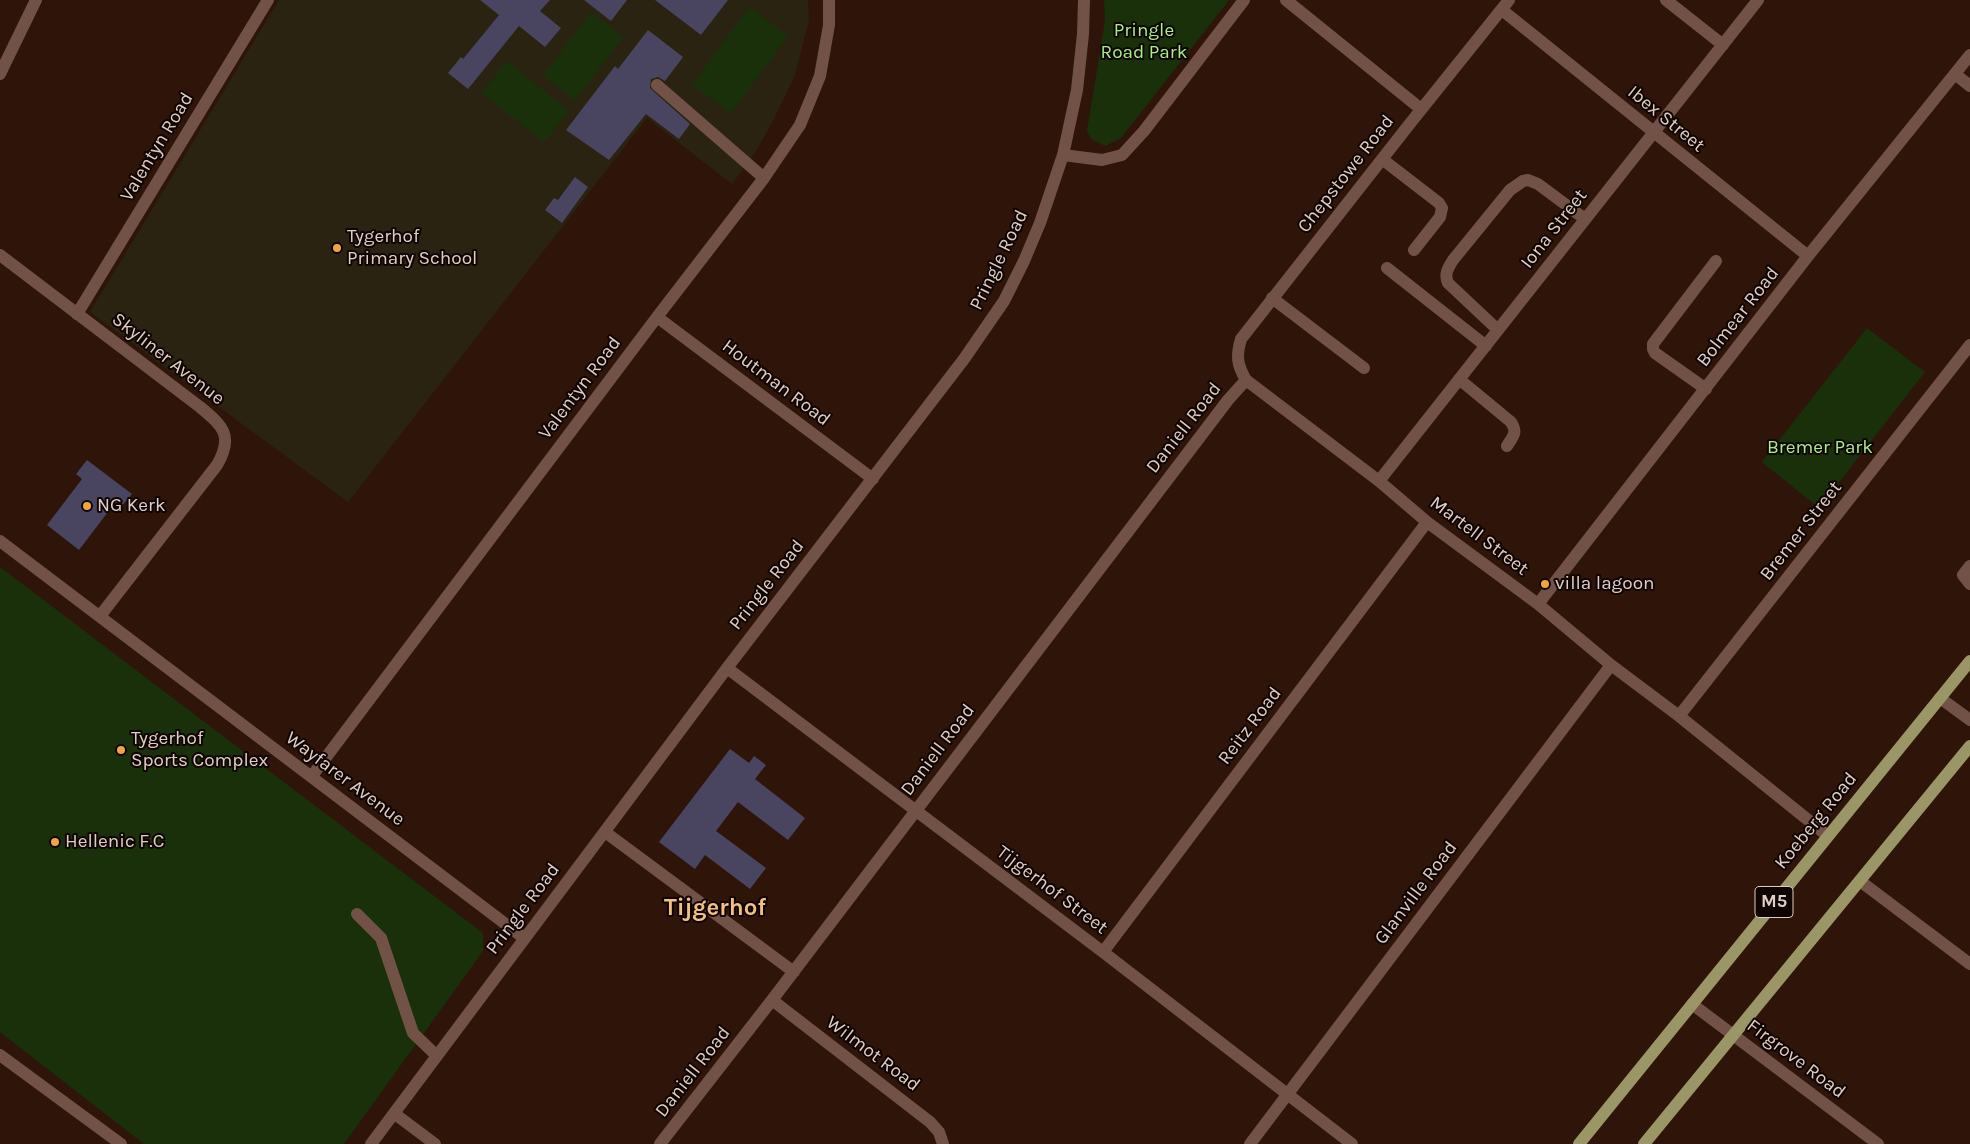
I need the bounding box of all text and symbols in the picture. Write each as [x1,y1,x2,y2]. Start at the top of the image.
park label: Pringle Road Park [1101,20,1187,64]
street label: Ibex Street [1623,81,1709,157]
street label: Valentyn Road [116,89,198,205]
street label: Chepstowe Road [1293,111,1399,237]
street label: Iona Street [1516,185,1592,273]
street label: Pringle Road [965,206,1033,314]
place label: Tygerhof Primary School [347,226,477,270]
marker: Tygerhof Primary School [331,242,343,254]
street label: Bolmear Road [1692,262,1784,372]
street label: Skyliner Avenue [107,308,229,410]
street label: Valentyn Road [534,332,626,444]
street label: Houtman Road [717,335,835,431]
street label: Daniell Road [1142,378,1226,478]
park label: Bremer Park [1767,437,1873,459]
street label: Bremer Street [1755,477,1847,585]
street label: Martell Street [1425,492,1533,580]
place label: NG Kerk [97,495,166,517]
marker: NG Kerk [81,500,93,512]
street label: Pringle Road [725,535,809,635]
place label: villa lagoon [1555,573,1655,595]
marker: villa lagoon [1539,578,1551,590]
street label: Reitz Road [1213,683,1287,769]
street label: Daniell Road [896,700,980,800]
street label: Wayfarer Avenue [281,727,409,831]
place label: Tygerhof Sports Complex [131,728,268,772]
marker: Tygerhof Sports Complex [115,744,127,756]
street label: Koeberg Road [1770,768,1862,874]
place label: Hellenic F.C [65,831,164,853]
marker: Hellenic F.C [49,836,61,848]
street label: Glanville Road [1370,837,1462,949]
street label: Tijgerhof Street [992,841,1112,939]
street label: Pringle Road [481,859,565,959]
road number: M5 [1755,886,1793,918]
district label: Tijgerhof [664,894,766,922]
street label: Wilmot Road [822,1011,924,1097]
street label: Firgrove Road [1742,1014,1850,1104]
street label: Daniell Road [651,1022,735,1122]

